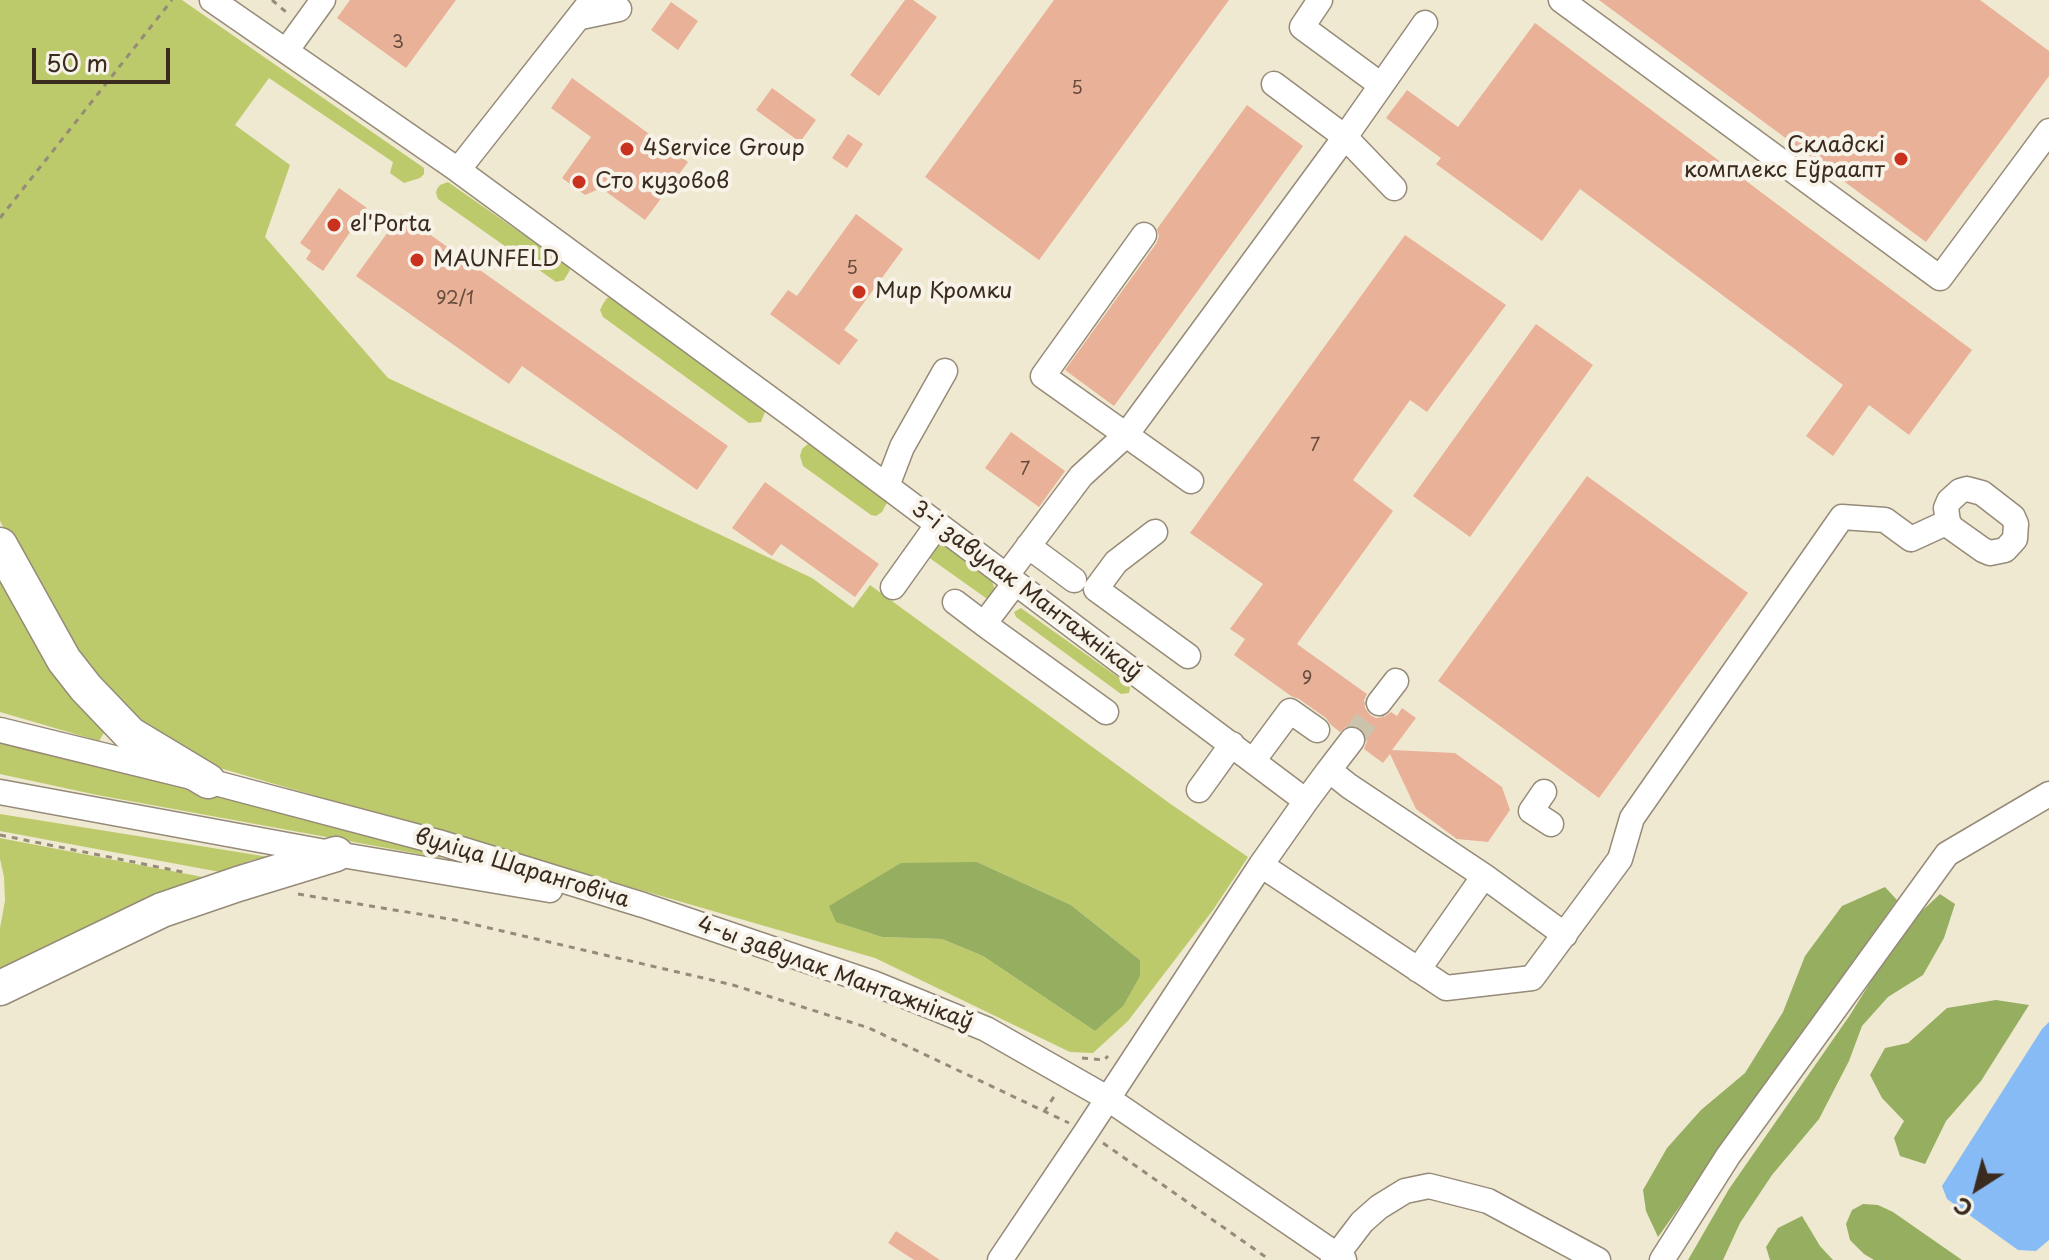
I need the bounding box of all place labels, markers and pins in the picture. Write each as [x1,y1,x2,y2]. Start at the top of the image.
place label: Складскі комплекс Еўраапт [1684,133,1885,184]
place label: 4Service Group [643,136,805,162]
marker: 4Service Group [618,140,636,158]
marker: Складскі комплекс Еўраапт [1892,150,1910,168]
place label: Сто кузовов [595,169,729,195]
marker: Сто кузовов [570,173,588,191]
place label: el'Porta [350,212,431,238]
marker: el'Porta [325,216,343,234]
place label: MAUNFELD [433,247,559,273]
marker: MAUNFELD [408,251,426,269]
place label: Мир Кромки [875,279,1012,305]
marker: Мир Кромки [850,283,868,301]

